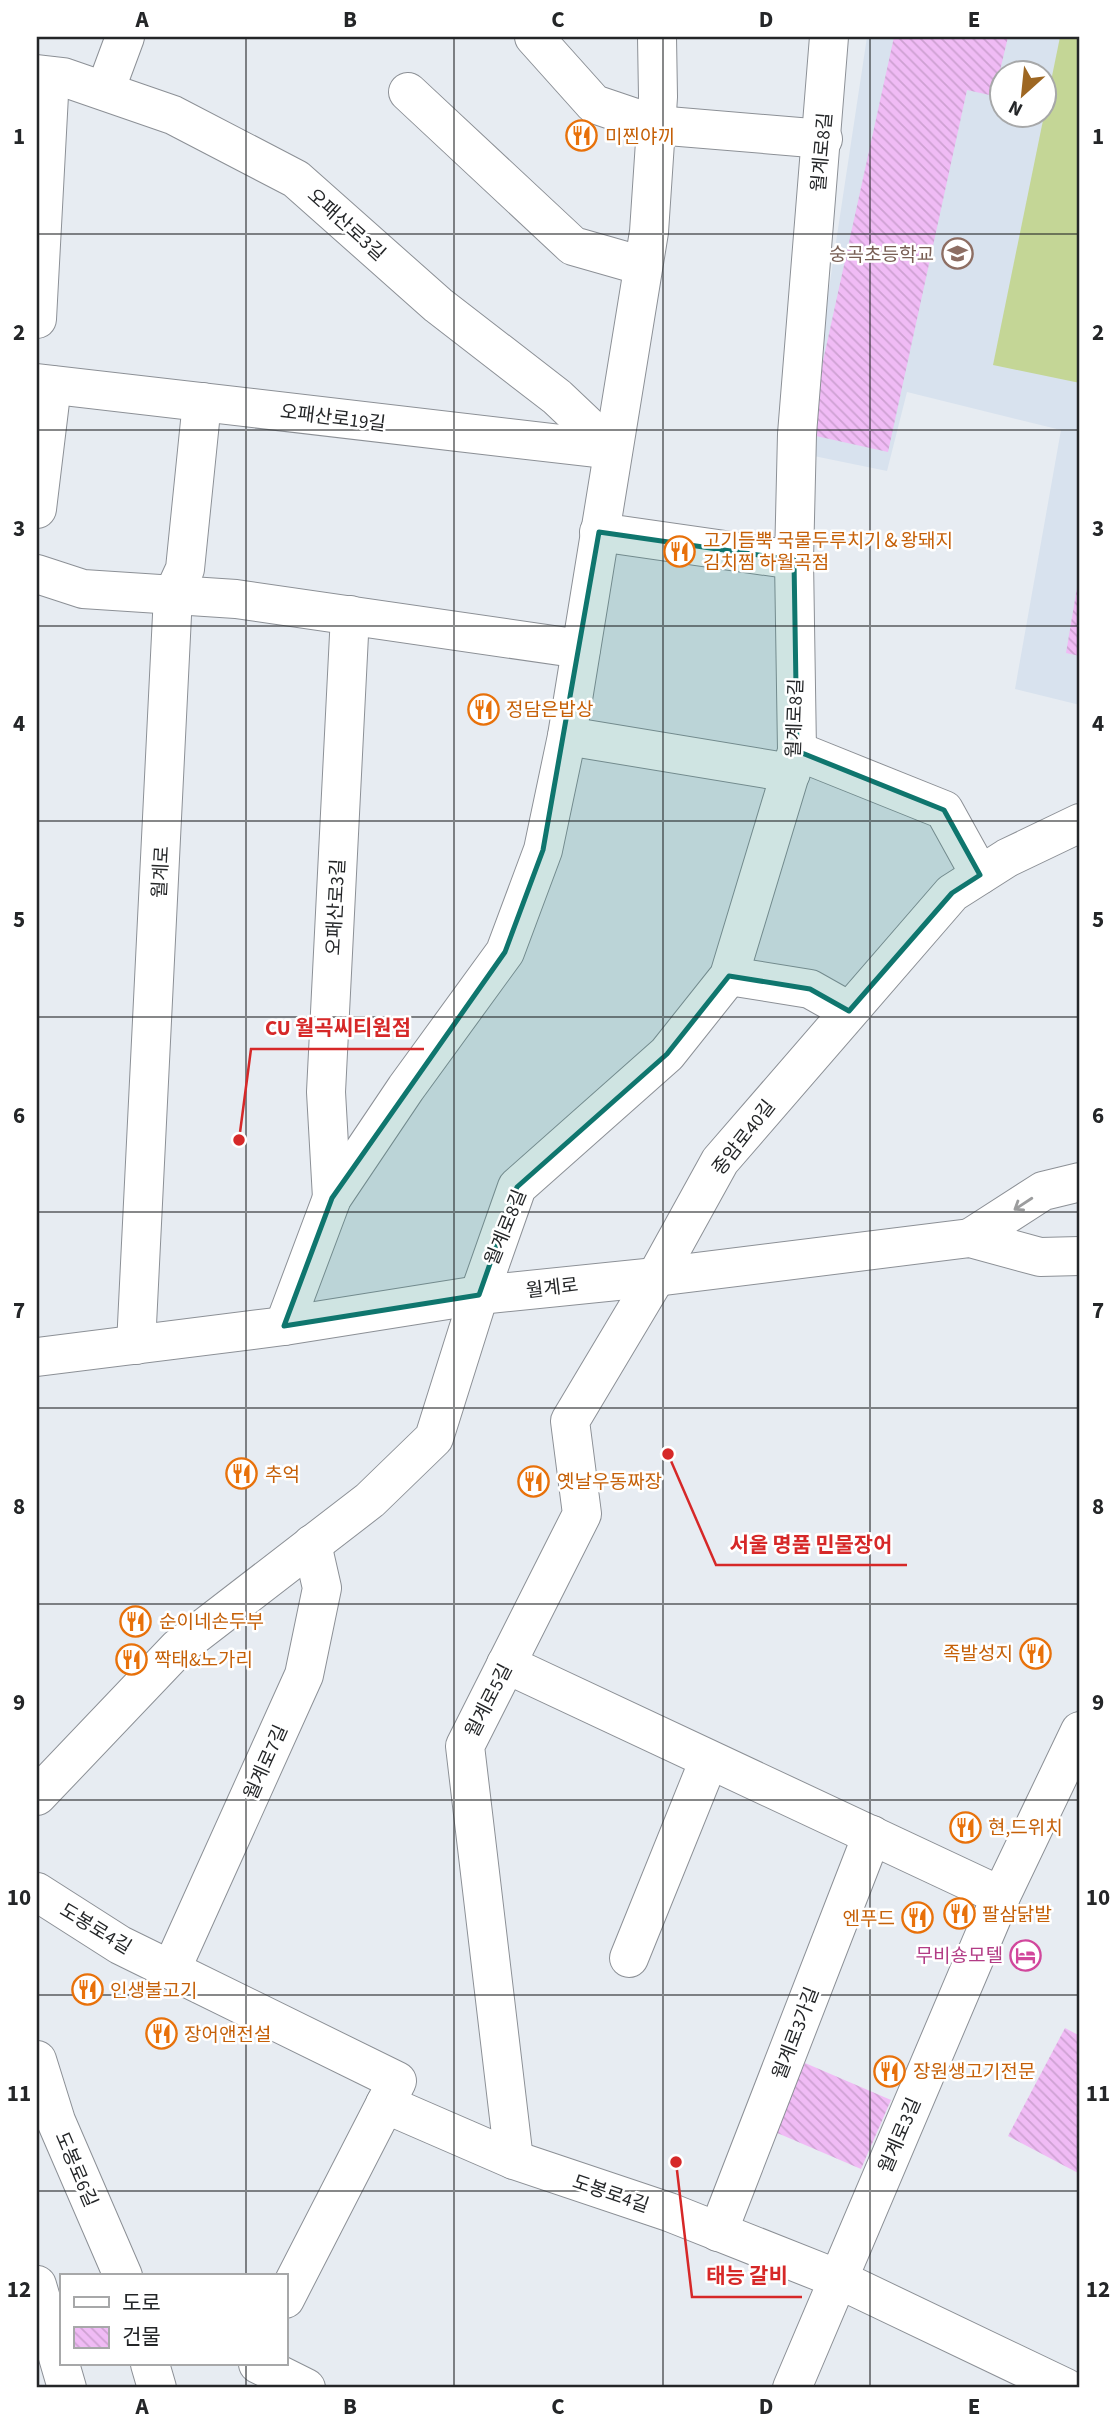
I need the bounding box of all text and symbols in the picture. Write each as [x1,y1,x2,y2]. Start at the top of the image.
text: A [134,3,149,36]
text: B [343,3,357,36]
text: C [551,3,565,36]
text: D [759,3,773,36]
text: E [968,3,980,36]
north arrow [988,60,1058,130]
text: N [1004,93,1028,123]
street label: 월계로8길 [806,111,839,193]
restaurant icon: 미찐야끼 [565,119,599,153]
text: 1 [13,120,25,153]
text: 1 [1092,120,1104,153]
place label: 미찐야끼 [605,124,675,151]
street label: 오패산로3길 [301,183,391,268]
school or university icon: 숭곡초등학교 [940,237,974,271]
place label: 숭곡초등학교 [829,242,934,269]
text: 2 [13,316,25,349]
text: 2 [1092,316,1104,349]
street label: 오패산로19길 [278,399,387,438]
text: 3 [13,512,25,545]
text: 3 [1092,512,1104,545]
place label: 고기듬뿍 국물두루치기＆왕돼지 김치찜 하월곡점 [703,528,953,577]
restaurant icon: 고기듬뿍 국물두루치기＆왕돼지 김치찜 하월곡점 [663,534,697,568]
street label: 월계로8길 [781,678,810,758]
restaurant icon: 정담은밥상 [466,692,500,726]
place label: 정담은밥상 [506,697,593,724]
text: 4 [13,707,25,740]
text: 4 [1092,707,1104,740]
street label: 월계로 [147,845,176,899]
street label: 오패산로3길 [320,858,353,956]
text: 5 [13,903,25,936]
text: 5 [1092,903,1104,936]
callout: CU 월곡씨티원점 [251,1007,424,1049]
text: CU 월곡씨티원점 [265,1013,411,1043]
street label: 종암로40길 [706,1095,782,1181]
text: 6 [13,1099,25,1132]
text: 6 [1092,1099,1104,1132]
street label: 월계로8길 [479,1186,534,1269]
one-way arrow [1013,1197,1033,1211]
street label: 월계로 [525,1272,580,1305]
text: 7 [13,1294,25,1327]
text: 7 [1092,1294,1104,1327]
restaurant icon: 추억 [225,1457,259,1491]
place label: 추억 [265,1462,300,1489]
restaurant icon: 옛날우동짜장 [517,1464,551,1498]
place label: 옛날우동짜장 [557,1469,662,1496]
text: 8 [13,1490,25,1523]
text: 8 [1092,1490,1104,1523]
callout: 서울 명품 민물장어 [716,1523,907,1565]
text: 서울 명품 민물장어 [730,1530,892,1560]
restaurant icon: 순이네손두부 [119,1604,153,1638]
place label: 순이네손두부 [159,1609,264,1636]
restaurant icon: 족발성지 [1019,1636,1053,1670]
place label: 족발성지 [943,1641,1013,1668]
restaurant icon: 짝태&노가리 [114,1642,148,1676]
place label: 짝태&노가리 [154,1647,253,1674]
street label: 월계로5길 [459,1659,519,1742]
text: 9 [13,1686,25,1719]
text: 9 [1092,1686,1104,1719]
street label: 월계로7길 [238,1721,295,1804]
restaurant icon: 현,드위치 [948,1810,982,1844]
place label: 현,드위치 [988,1815,1063,1842]
text: 10 [7,1881,31,1914]
text: 10 [1086,1881,1110,1914]
street label: 도봉로4길 [54,1897,136,1961]
restaurant icon: 팔삼닭발 [942,1897,976,1931]
restaurant icon: 엔푸드 [901,1901,935,1935]
place label: 팔삼닭발 [982,1902,1052,1929]
place label: 엔푸드 [843,1906,895,1933]
hotel icon: 무비숑모텔 [1009,1938,1043,1972]
place label: 무비숑모텔 [916,1943,1003,1970]
restaurant icon: 인생불고기 [70,1973,104,2007]
place label: 인생불고기 [110,1978,197,2005]
street label: 월계로3가길 [766,1983,826,2084]
restaurant icon: 장어앤전설 [144,2017,178,2051]
place label: 장어앤전설 [184,2022,271,2049]
restaurant icon: 장원생고기전문 [873,2054,907,2088]
place label: 장원생고기전문 [913,2059,1035,2086]
text: 11 [7,2077,31,2110]
text: 11 [1086,2077,1110,2110]
street label: 월계로3길 [872,2094,928,2177]
street label: 도봉로6길 [48,2128,104,2211]
street label: 도봉로4길 [569,2169,652,2220]
callout: 태능 갈비 [692,2255,802,2297]
text: 태능 갈비 [706,2261,788,2291]
text: 12 [7,2273,31,2306]
text: 12 [1086,2273,1110,2306]
legend [60,2274,287,2366]
text: 도로 [122,2288,161,2318]
text: 건물 [122,2322,161,2352]
text: A [134,2390,149,2423]
text: B [343,2390,357,2423]
text: C [551,2390,565,2423]
text: D [759,2390,773,2423]
text: E [968,2390,980,2423]

